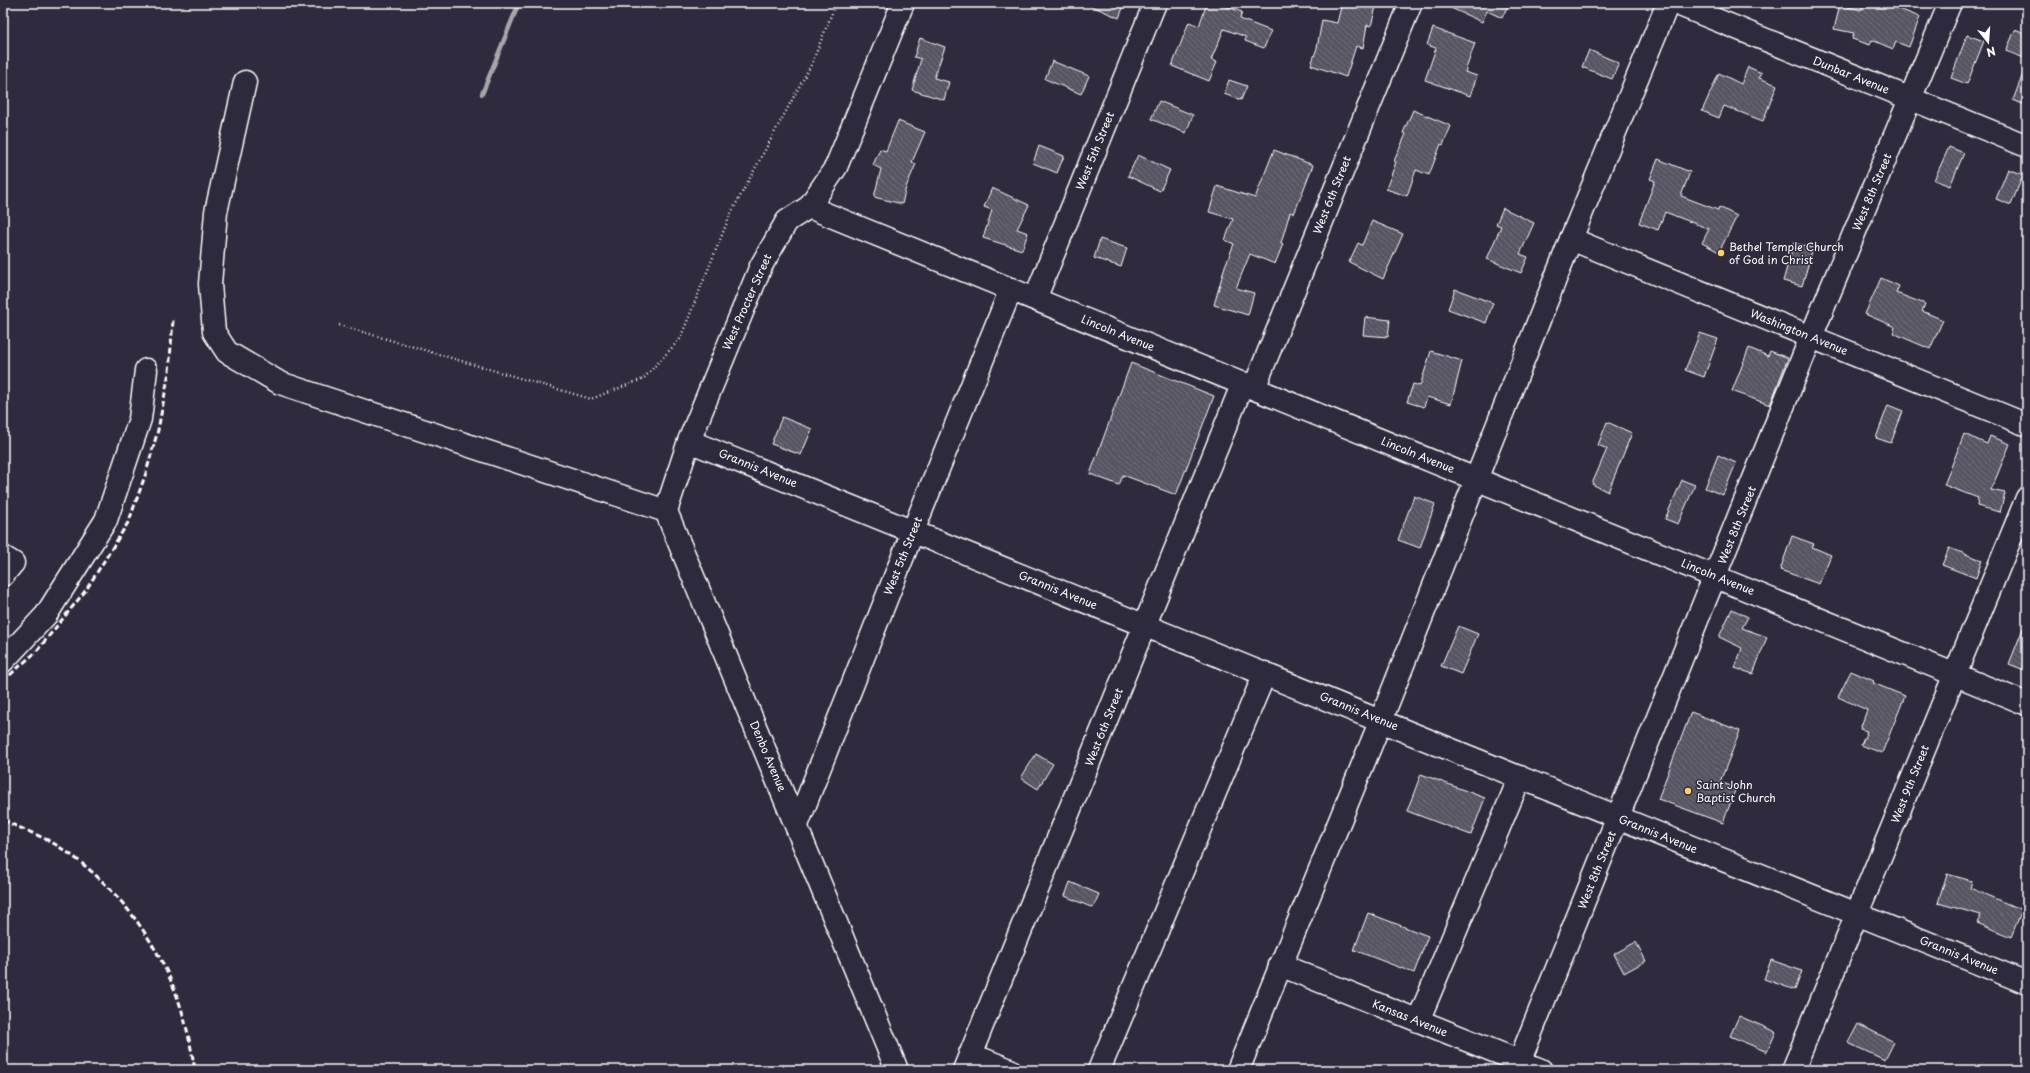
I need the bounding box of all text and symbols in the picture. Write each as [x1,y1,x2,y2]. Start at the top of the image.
north arrow [1968,22,2008,62]
text: N [1984,43,1998,62]
street label: Dunbar Avenue [1810,51,1892,98]
street label: West 5th Street [1071,109,1118,193]
street label: West 8th Street [1848,150,1896,233]
street label: West 6th Street [1308,153,1355,237]
place label: Bethel Temple Church of God in Christ [1729,238,1844,268]
marker: Bethel Temple Church of God in Christ [1716,248,1726,258]
street label: West Procter Street [718,250,776,353]
street label: Washington Avenue [1748,304,1851,359]
street label: Lincoln Avenue [1079,310,1158,355]
street label: Lincoln Avenue [1379,432,1458,477]
street label: Grannis Avenue [716,444,800,491]
street label: West 8th Street [1713,483,1760,566]
street label: West 5th Street [879,514,926,598]
street label: Lincoln Avenue [1679,554,1758,599]
street label: Grannis Avenue [1016,566,1100,613]
street label: West 6th Street [1080,685,1127,769]
street label: Grannis Avenue [1317,687,1401,734]
street label: Denbo Avenue [746,718,791,794]
street label: West 9th Street [1886,742,1933,825]
place label: Saint John Baptist Church [1696,776,1776,806]
marker: Saint John Baptist Church [1683,786,1693,796]
street label: Grannis Avenue [1616,810,1700,857]
street label: West 8th Street [1573,828,1620,911]
street label: Grannis Avenue [1917,931,2001,978]
street label: Kansas Avenue [1370,995,1450,1040]

